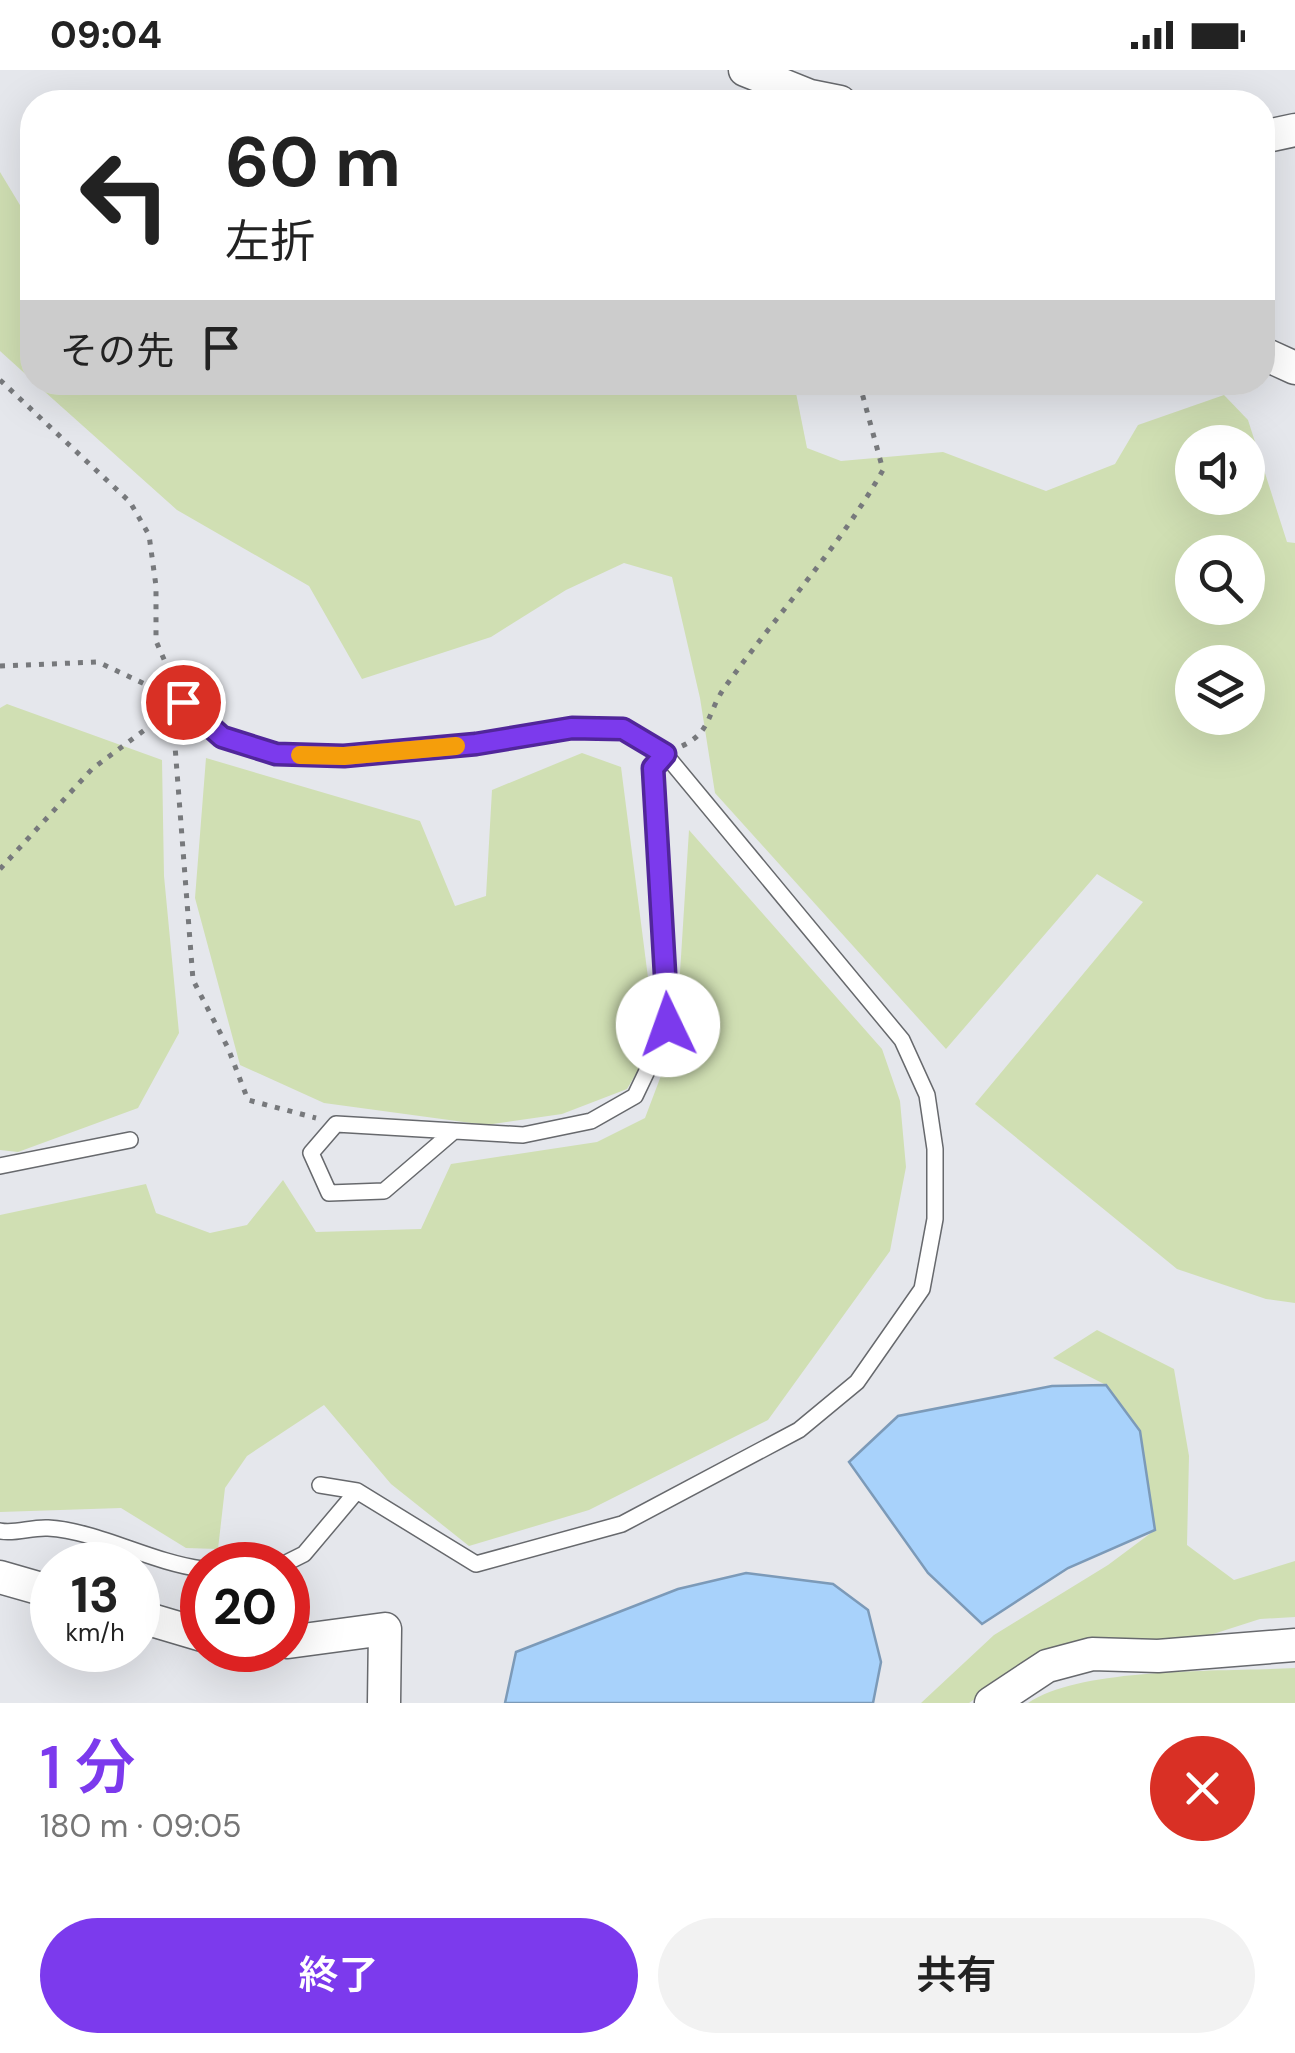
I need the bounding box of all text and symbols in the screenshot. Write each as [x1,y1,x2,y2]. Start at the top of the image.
text: 09:04 [50,10,162,60]
text: 60 m [225,117,401,208]
icon: left [60,130,190,260]
text: 左折 [225,212,315,271]
icon: arrive [194,320,249,375]
text: その先 [60,326,174,376]
map controls [1175,425,1265,735]
button: sound [1175,425,1265,515]
button: search [1175,535,1265,625]
button: layers [1175,645,1265,735]
pin [141,660,226,745]
icon: arrive [156,675,211,730]
position arrow [616,973,720,1077]
speed limit sign: 20 [180,1542,310,1672]
text: 13 [71,1562,119,1628]
text: km/h [65,1616,125,1649]
text: 1 分 [40,1728,136,1807]
button: close [1150,1736,1255,1841]
text: 180 m · 09:05 [40,1805,242,1847]
button: 終了 [40,1918,638,2033]
button: 共有 [658,1918,1255,2033]

